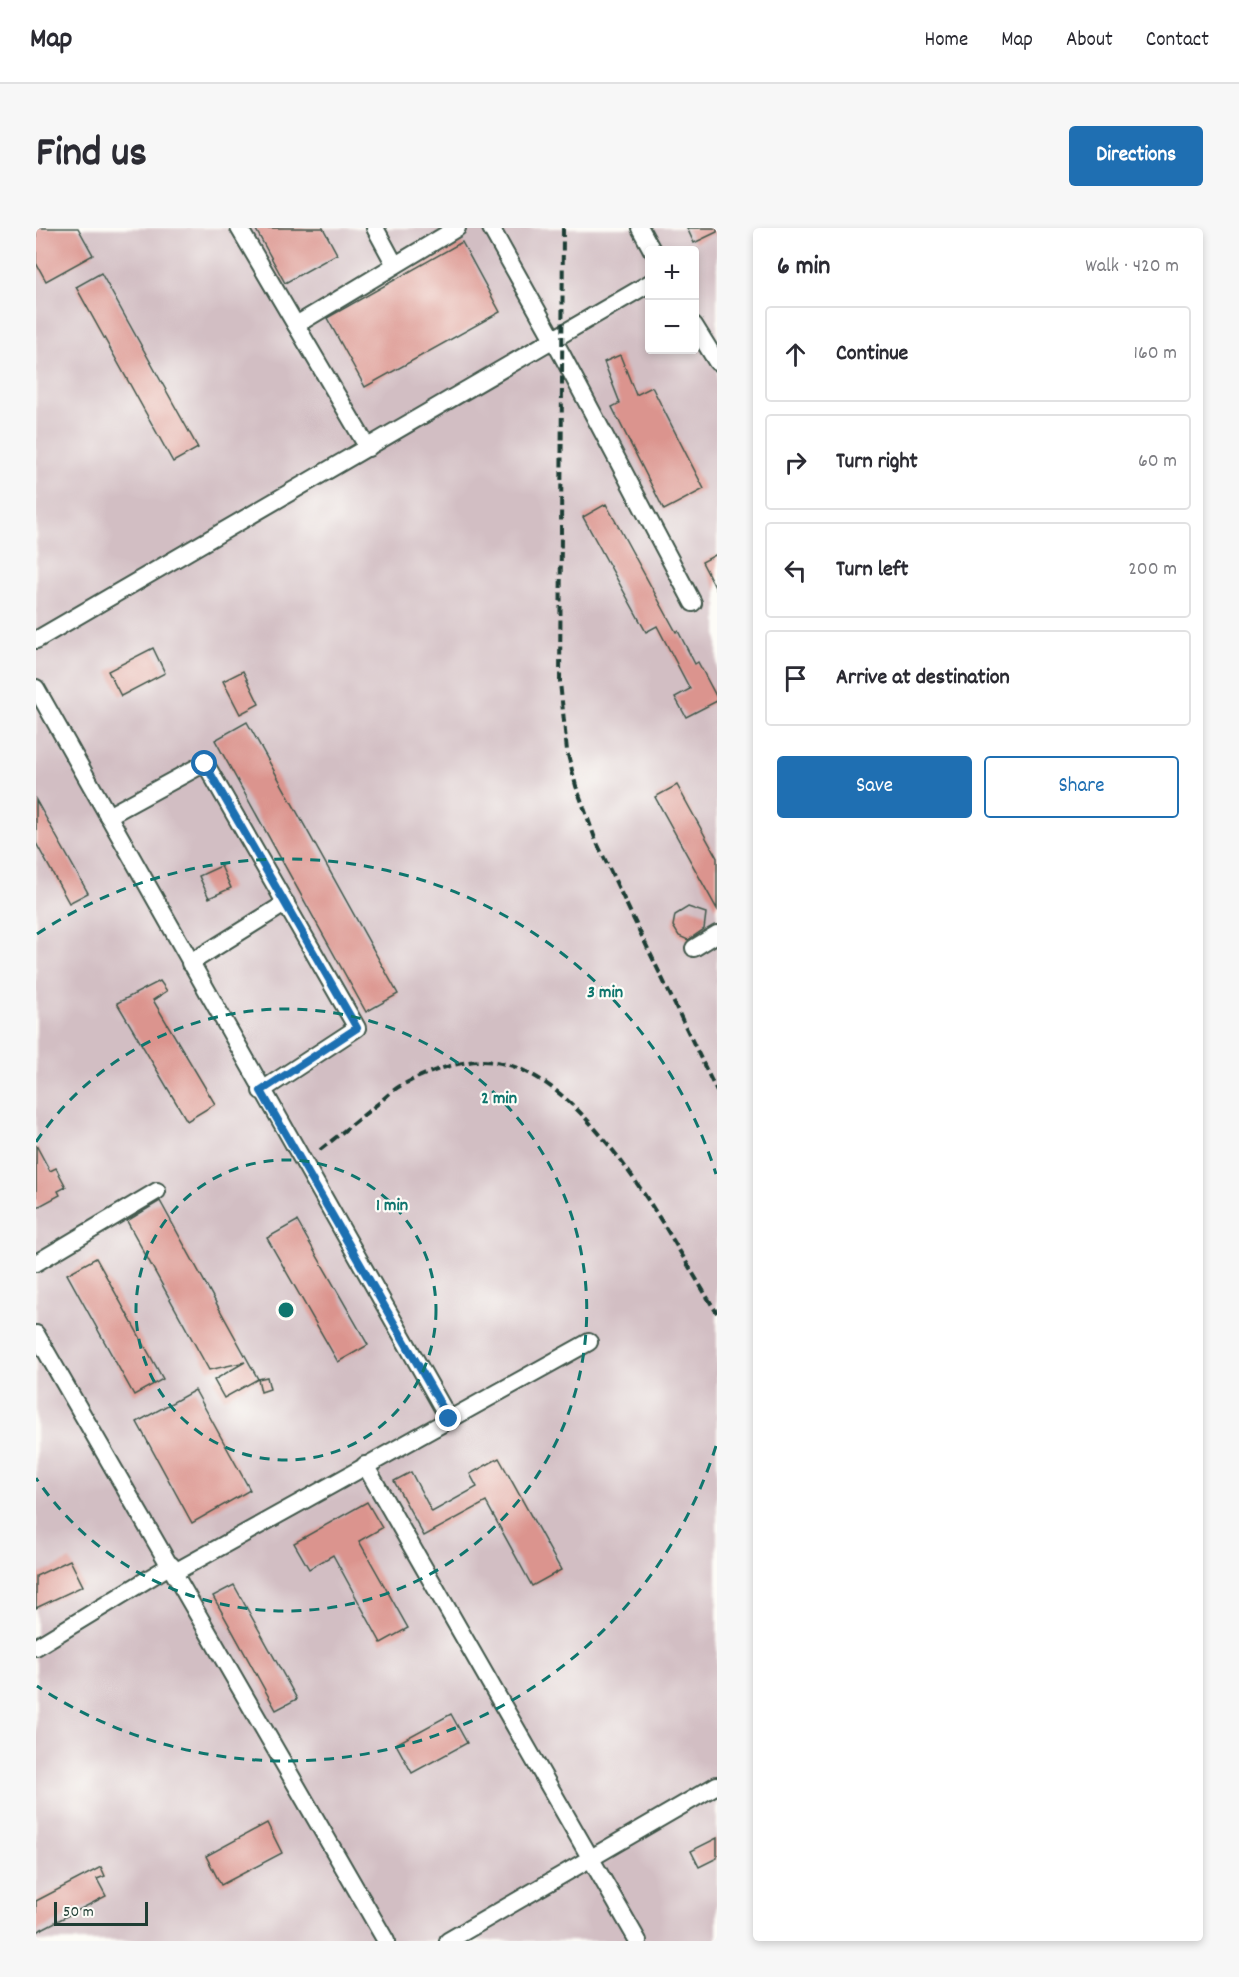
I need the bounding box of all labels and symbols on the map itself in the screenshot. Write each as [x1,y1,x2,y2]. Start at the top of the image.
route start [191,750,217,776]
text: 3 min [587,981,623,1006]
text: 2 min [481,1087,517,1112]
text: 1 min [376,1194,408,1219]
centre of rings [276,1300,296,1320]
route end [435,1405,461,1431]
scale bar [54,1899,148,1926]

